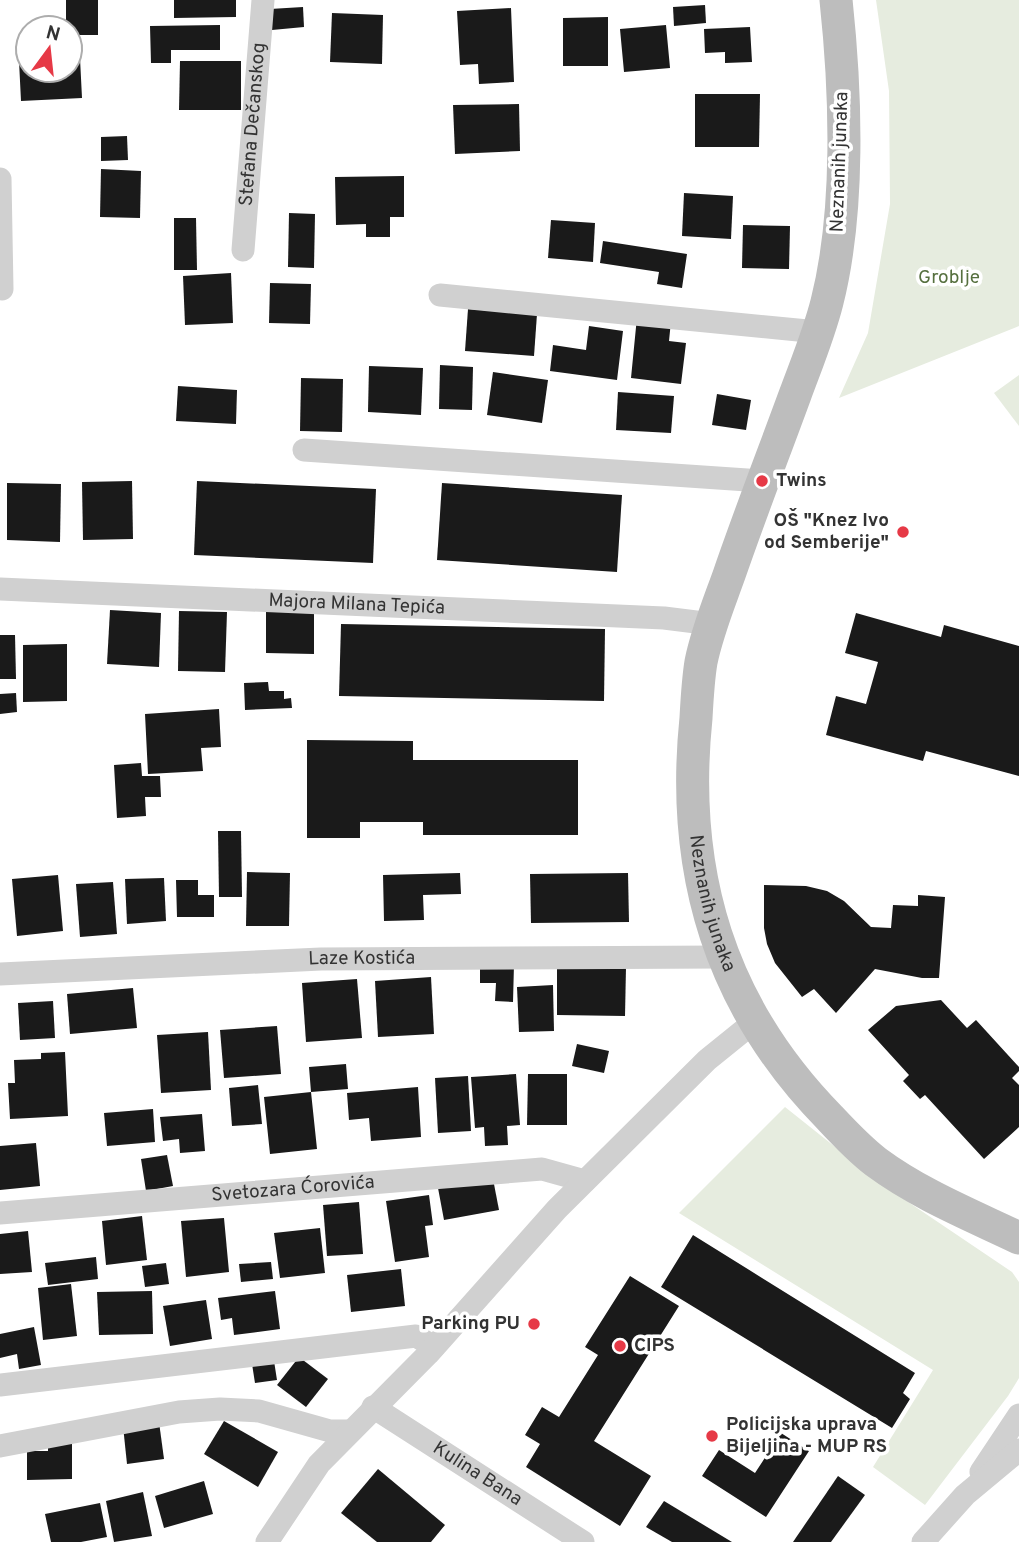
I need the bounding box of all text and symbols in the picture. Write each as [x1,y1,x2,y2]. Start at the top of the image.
north arrow [14,14,84,84]
text: N [43,21,63,48]
street label: Stefana Dečanskog [235,42,272,207]
street label: Neznanih junaka [826,91,854,233]
park label: Groblje [918,266,980,290]
place label: Twins [776,469,827,493]
marker: Twins [754,473,770,489]
place label: OŠ "Knez Ivo od Semberije" [764,508,889,555]
marker: OŠ "Knez Ivo od Semberije" [895,524,911,540]
street label: Majora Milana Tepića [268,589,445,620]
street label: Neznanih junaka [683,834,741,976]
street label: Laze Kostića [308,947,415,972]
street label: Svetozara Ćorovića [210,1171,376,1208]
place label: Parking PU [421,1312,520,1336]
marker: Parking PU [526,1316,542,1332]
place label: CIPS [634,1334,675,1358]
marker: CIPS [612,1338,628,1354]
place label: Policijska uprava Bijeljina - MUP RS [726,1413,887,1459]
marker: Policijska uprava Bijeljina - MUP RS [704,1428,720,1444]
street label: Kulina Bana [428,1436,527,1512]

